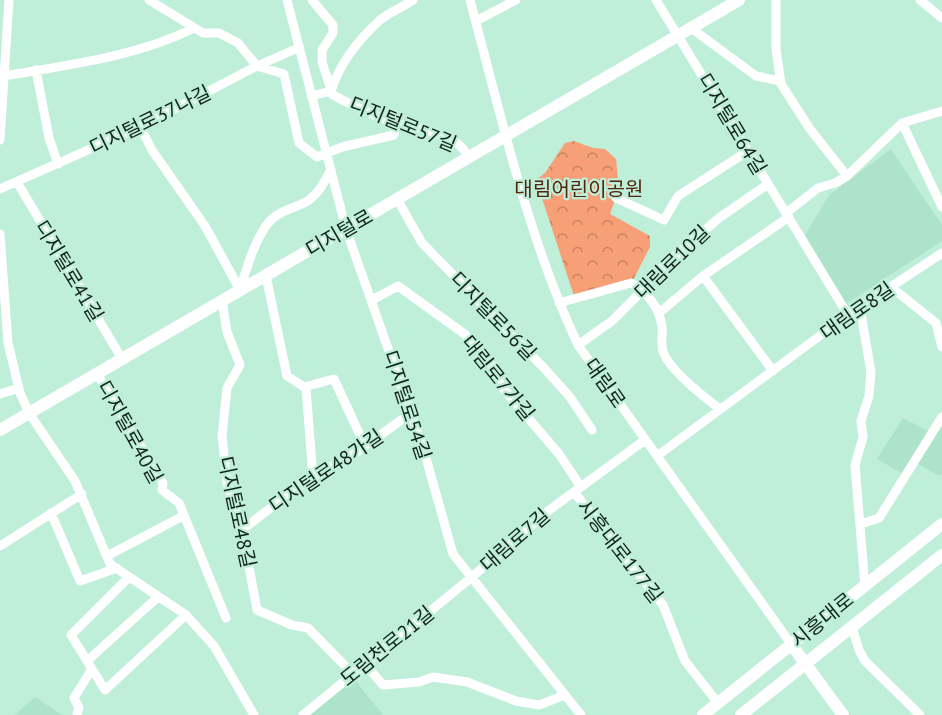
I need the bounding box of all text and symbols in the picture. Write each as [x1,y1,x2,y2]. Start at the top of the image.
street label: 디지털로64길 [692,69,772,179]
street label: 디지털로37나길 [85,79,215,161]
street label: 디지털로57길 [345,91,461,157]
park label: 대림어린이공원 [515,176,643,202]
street label: 디지털로 [301,203,377,263]
street label: 디지털로41길 [29,216,109,326]
street label: 대림로10길 [629,220,715,304]
street label: 디지털로56길 [444,266,542,366]
street label: 대림로8길 [815,276,899,346]
street label: 대림로7가길 [456,330,540,426]
street label: 디지털로54길 [377,347,437,463]
street label: 대림로 [579,353,631,413]
street label: 디지털로40길 [91,376,169,488]
street label: 디지털로48가길 [264,423,388,519]
street label: 디지털로48길 [212,454,262,570]
street label: 시흥대로177길 [571,494,669,608]
street label: 대림로7길 [475,502,555,578]
street label: 시흥대로 [785,587,859,653]
street label: 도림천로21길 [335,600,439,692]

